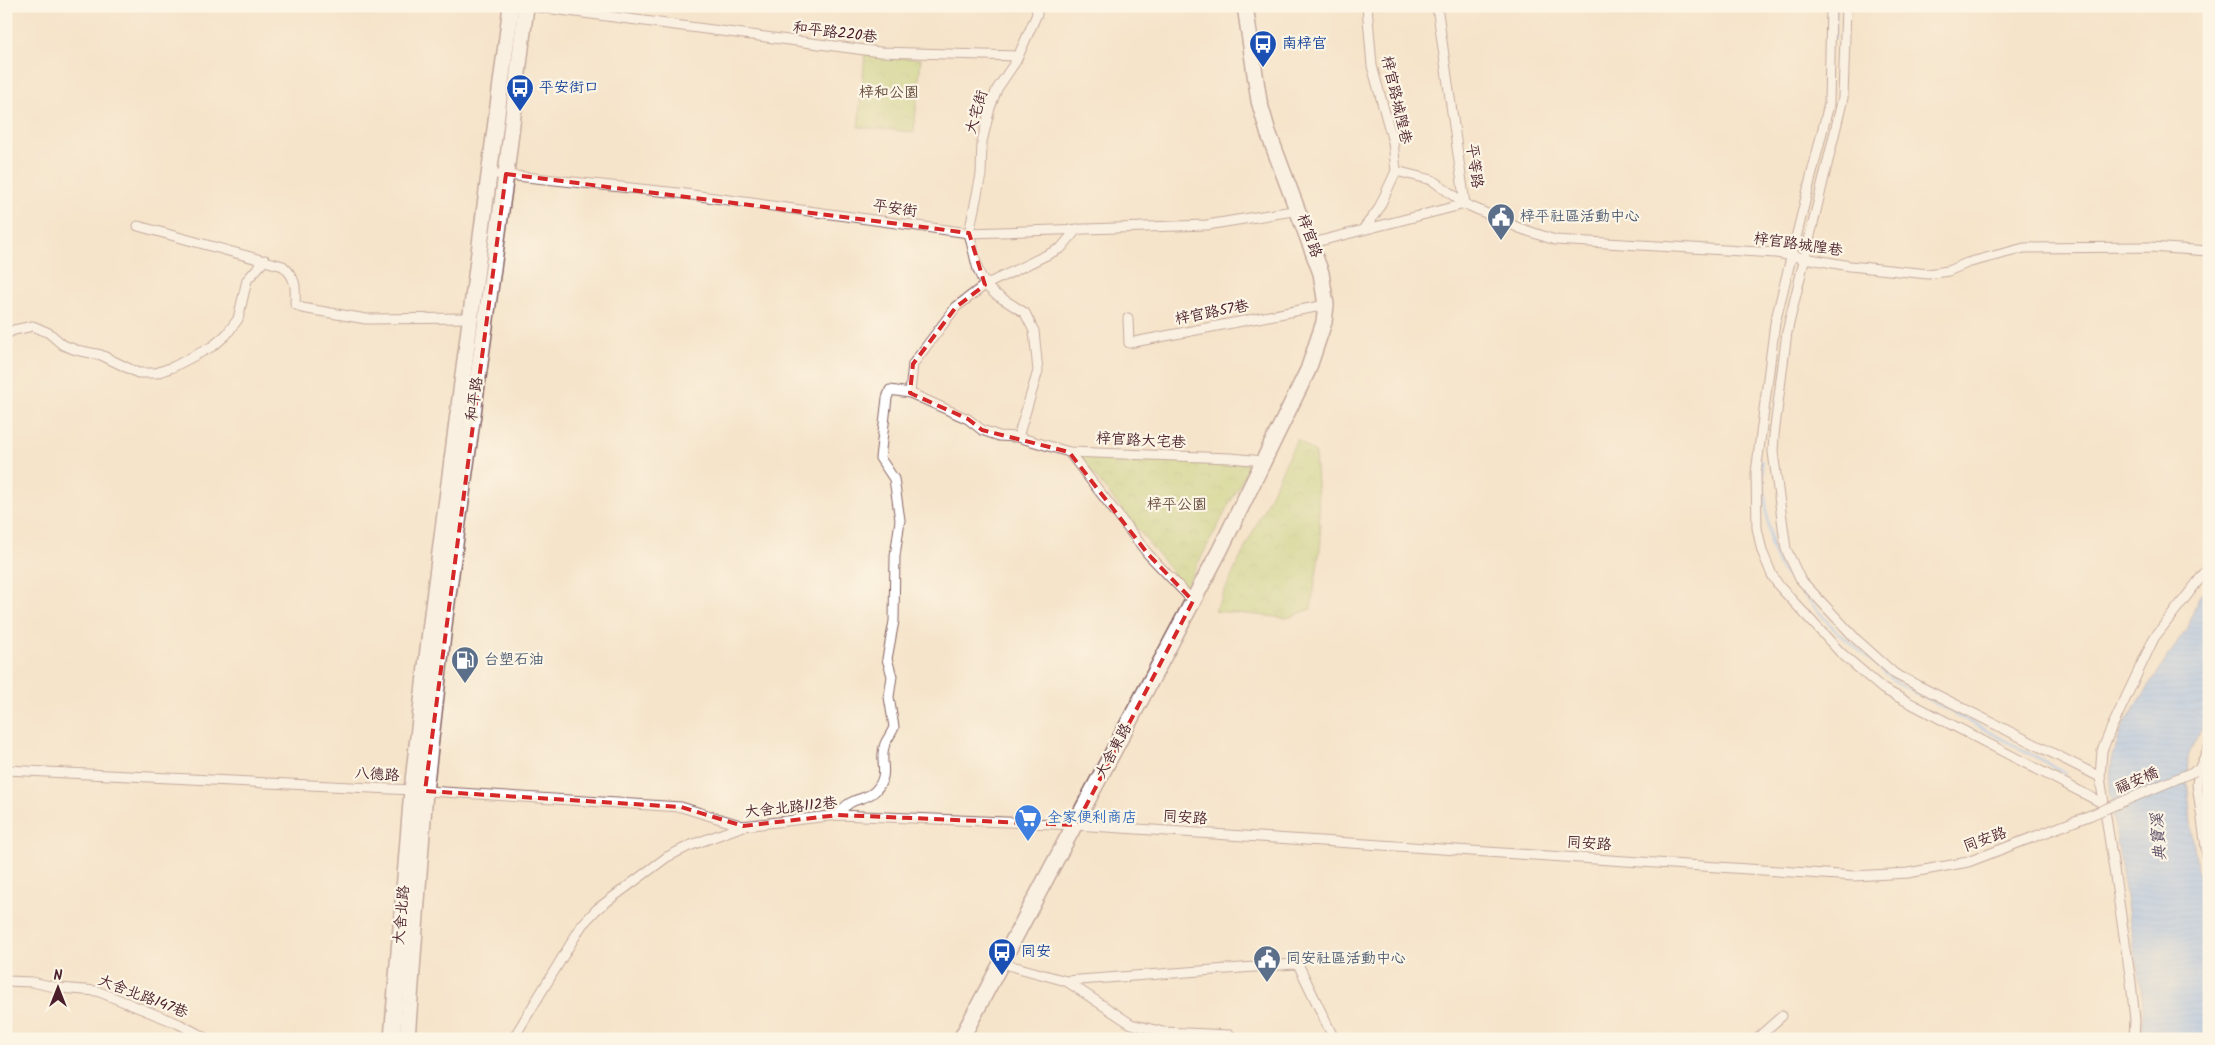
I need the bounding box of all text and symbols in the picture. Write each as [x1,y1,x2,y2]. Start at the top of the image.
street label: 和平路220巷 [791,16,879,50]
bus stop icon: 南梓官 [1248,29,1278,68]
place label: 南梓官 [1282,32,1327,56]
street label: 梓官路城隍巷 [1374,53,1418,147]
bus stop icon: 平安街口 [505,73,535,112]
place label: 平安街口 [539,76,599,100]
park label: 梓和公園 [859,81,919,105]
street label: 大宅街 [959,87,995,137]
street label: 平等路 [1459,142,1489,190]
street label: 平安街 [871,194,919,224]
public building icon: 梓平社區活動中心 [1486,202,1516,241]
place label: 梓平社區活動中心 [1520,205,1640,229]
street label: 梓官路 [1290,211,1328,261]
street label: 梓官路城隍巷 [1752,227,1844,263]
street label: 梓官路57巷 [1173,294,1251,332]
street label: 和平路 [460,375,490,423]
street label: 梓官路大宅巷 [1095,427,1187,455]
park label: 梓平公園 [1147,493,1207,517]
fuel station icon: 台塑石油 [450,645,480,684]
place label: 台塑石油 [484,648,544,672]
street label: 大舍東路 [1089,719,1139,783]
street label: 福安橋 [2112,761,2162,801]
street label: 八德路 [354,762,400,788]
street label: 大舍北路112巷 [743,791,839,825]
supermarket icon: 全家便利商店 [1013,803,1043,842]
street label: 同安路 [1162,804,1208,832]
place label: 全家便利商店 [1047,806,1137,830]
water label: 典寶溪 [2145,811,2173,862]
street label: 同安路 [1960,821,2010,859]
street label: 同安路 [1566,830,1612,858]
street label: 大舍北路 [387,884,417,946]
bus stop icon: 同安 [987,937,1017,976]
place label: 同安 [1021,940,1051,964]
public building icon: 同安社區活動中心 [1252,944,1282,983]
place label: 同安社區活動中心 [1286,947,1406,971]
north arrow [32,962,82,1012]
text: N [54,965,63,987]
street label: 大舍北路147巷 [94,969,192,1025]

